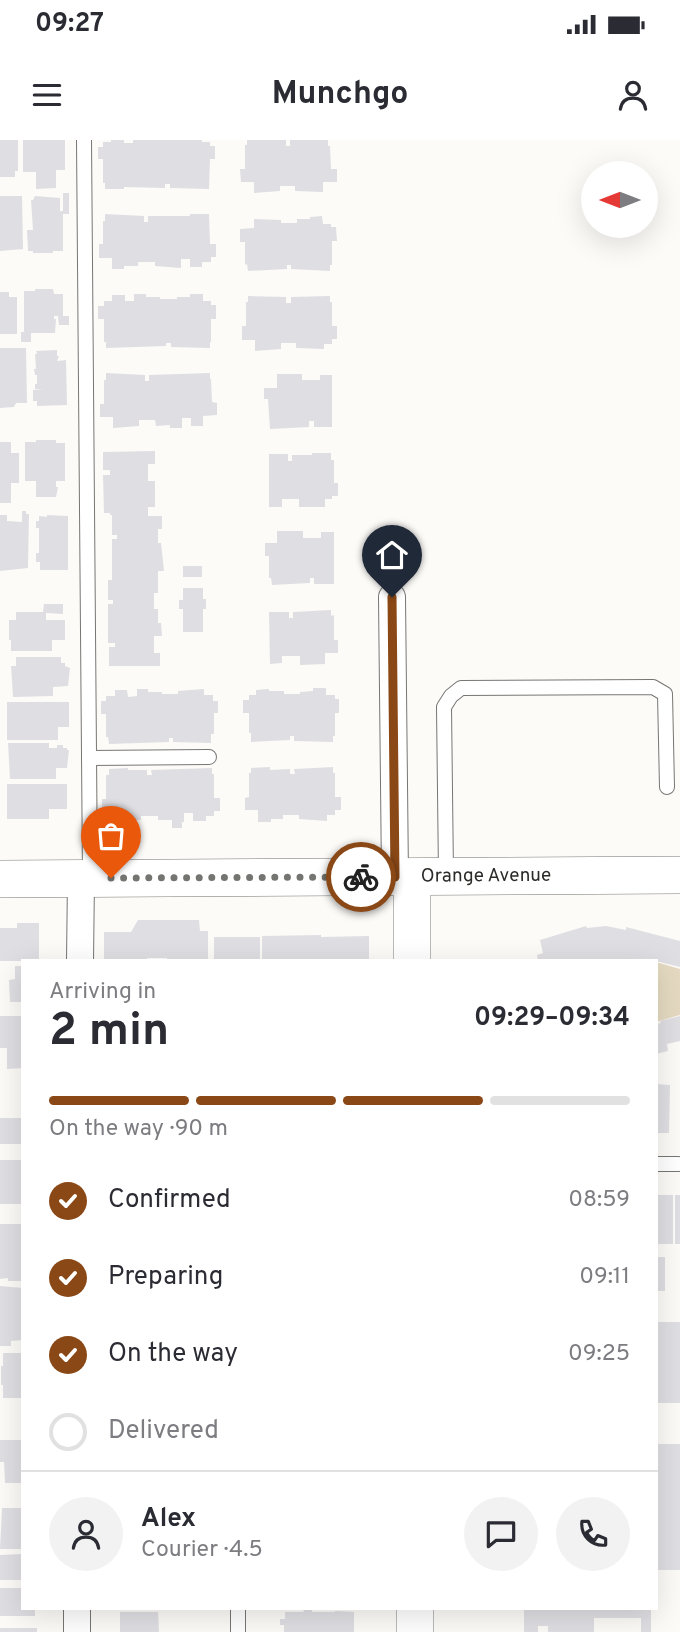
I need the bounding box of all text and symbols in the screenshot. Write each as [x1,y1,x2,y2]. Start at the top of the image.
text: 09:27 [35,8,104,41]
text: Munchgo [272,75,408,115]
icon: menu [28,76,66,114]
icon: person [614,76,652,114]
north arrow [581,161,658,238]
map controls [581,161,658,238]
pin [362,525,422,597]
icon: home [373,536,411,574]
pin [81,806,141,878]
icon: bag [92,817,130,855]
courier [326,842,396,912]
icon: bike [342,858,380,896]
street label: Orange Avenue [421,864,551,889]
text: Arriving in [49,978,156,1007]
text: 09:29–09:34 [474,1002,630,1035]
text: 2 min [49,1003,169,1062]
text: On the way · 90 m [49,1115,228,1144]
icon: check [49,1182,87,1220]
text: Confirmed [108,1184,231,1217]
text: 08:59 [568,1186,630,1215]
icon: check [49,1259,87,1297]
text: Preparing [108,1261,223,1294]
text: 09:11 [579,1263,630,1292]
icon: check [49,1336,87,1374]
text: On the way [108,1338,238,1371]
text: 09:25 [568,1340,630,1369]
text: Delivered [108,1415,219,1448]
button: person [49,1497,123,1571]
button: chat [464,1497,538,1571]
button: phone [556,1497,630,1571]
text: Alex [141,1503,196,1536]
text: Courier · 4.5 [141,1536,263,1565]

